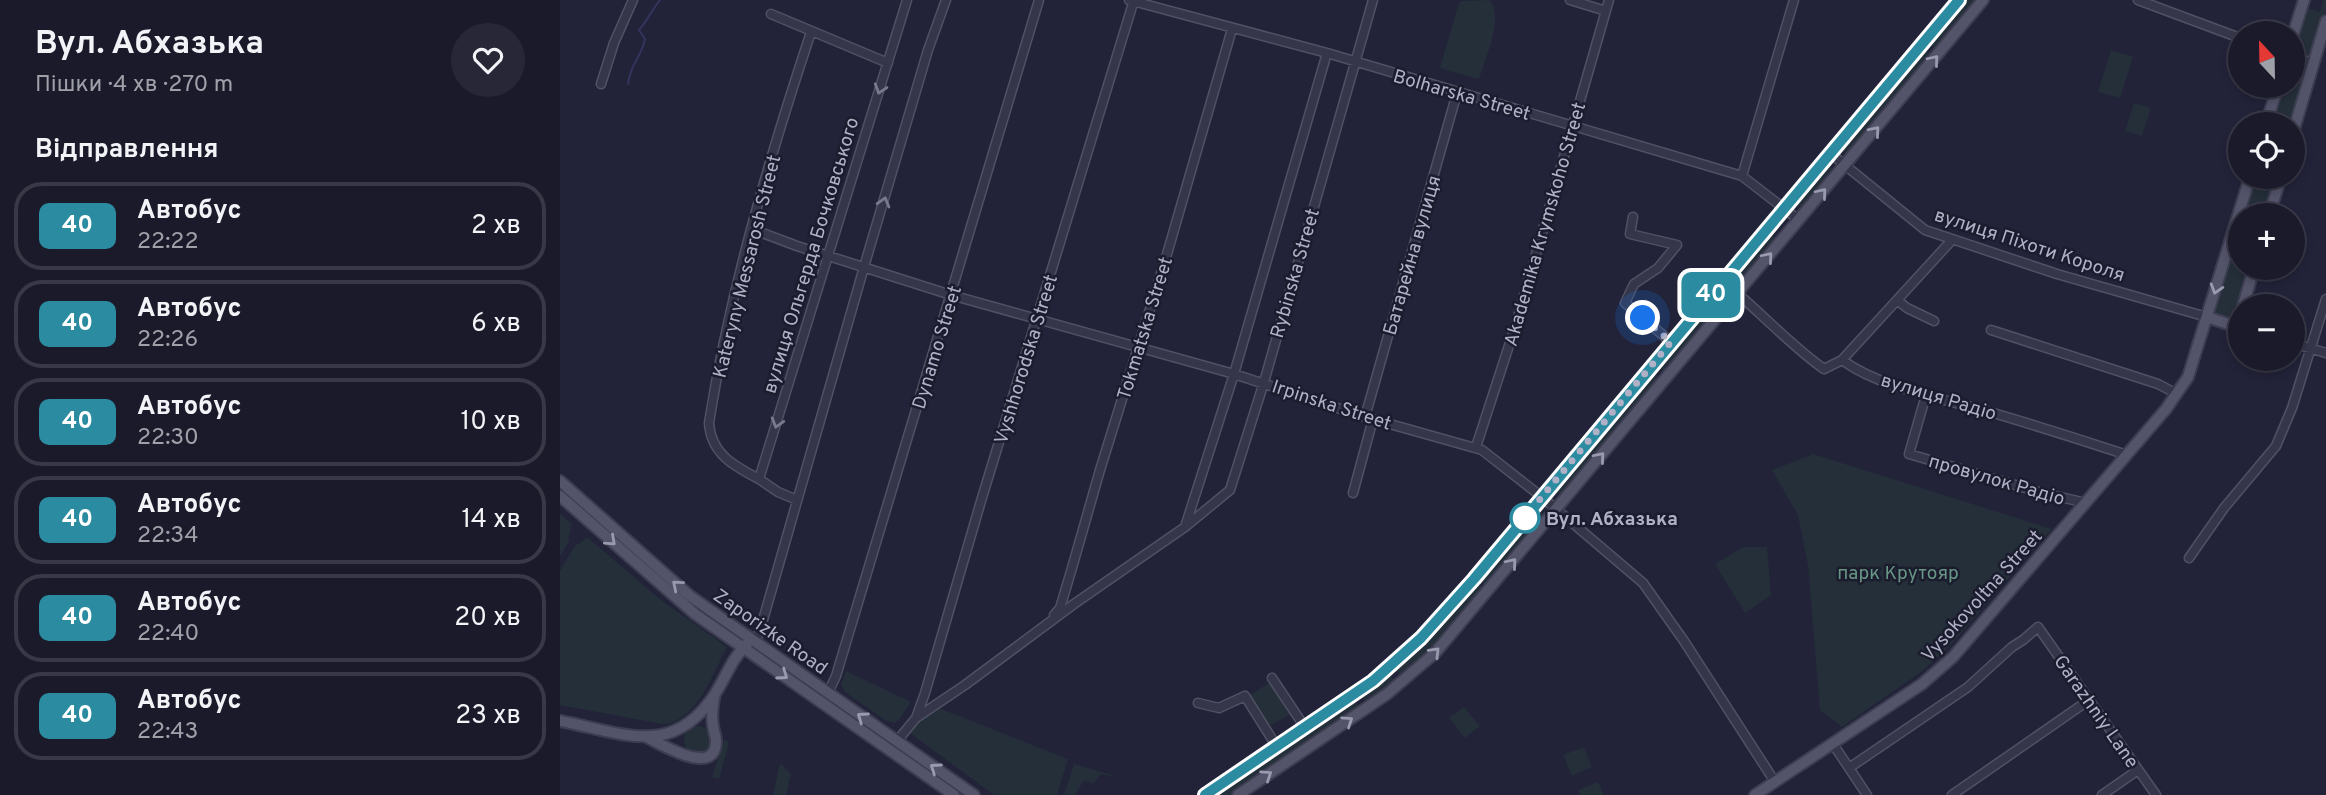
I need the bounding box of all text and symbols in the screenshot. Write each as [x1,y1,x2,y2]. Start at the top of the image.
north arrow [2228,21,2305,98]
map controls [2228,21,2305,371]
button: heart [451,23,525,97]
text: Вул. Абхазька [35,24,264,66]
one-way arrow [1926,56,1938,69]
street label: Bolharska Street [1390,65,1533,127]
text: Пішки · 4 хв · 270 m [35,71,233,100]
one-way arrow [874,82,888,95]
street label: Akademika Krymskoho Street [1500,100,1592,349]
button: locate [2228,112,2305,189]
street label: вулиця Ольгерда Бочковського [758,115,865,397]
one-way arrow [1866,126,1879,139]
text: Відправлення [35,134,218,167]
street label: Kateryny Messarosh Street [709,152,787,381]
street label: Батарейна вулиця [1379,173,1447,338]
one-way arrow [1814,188,1826,201]
text: Автобус [137,195,242,228]
one-way arrow [875,196,890,208]
button: + [2228,203,2305,280]
street label: вулиця Піхоти Короля [1931,204,2128,288]
street label: Rybinska Street [1266,206,1326,341]
text: 2 хв [471,210,521,243]
text: 40 [62,211,93,241]
text: 22:22 [137,228,198,257]
one-way arrow [1760,252,1773,264]
street label: Tokmatska Street [1113,254,1179,403]
street label: Vyshhorodska Street [990,272,1064,447]
line badge: 40 [1680,272,1742,318]
text: 40 [1695,280,1727,310]
street label: Dynamo Street [908,283,968,412]
one-way arrow [2209,283,2224,295]
text: Автобус [137,293,242,326]
button: − [2228,294,2305,371]
your location [1625,300,1660,335]
text: 6 хв [471,308,521,341]
text: 40 [62,309,93,339]
text: 22:26 [137,326,198,355]
street label: вулиця Радіо [1878,369,1999,427]
street label: Irpinska Street [1269,375,1394,437]
text: Автобус [137,391,242,424]
text: 10 хв [460,406,521,439]
text: 40 [62,407,93,437]
one-way arrow [770,417,785,429]
text: 22:30 [137,424,199,453]
street label: провулок Радіо [1926,450,2067,512]
one-way arrow [1592,453,1605,465]
text: Автобус [137,489,242,522]
marker: Вул. Абхазька [1510,503,1540,533]
text: 14 хв [462,504,521,537]
text: 40 [62,505,93,535]
place label: Вул. Абхазька [1546,508,1678,532]
text: 22:34 [137,522,198,551]
street label: Vysokovoltna Street [1917,525,2048,667]
one-way arrow [603,533,616,545]
one-way arrow [1504,558,1516,571]
park label: парк Крутояр [1837,562,1959,586]
one-way arrow [673,581,685,594]
street label: Zaporizke Road [708,584,832,681]
text: Автобус [137,587,242,620]
text: 20 хв [454,602,521,635]
text: 40 [62,603,93,633]
text: 22:40 [137,620,199,649]
one-way arrow [1427,647,1440,660]
street label: Garazhniy Lane [2047,651,2143,773]
one-way arrow [775,667,788,679]
text: Автобус [137,685,242,718]
text: 23 хв [455,700,521,733]
text: 40 [62,701,93,731]
one-way arrow [857,713,870,725]
one-way arrow [1340,717,1353,729]
text: 22:43 [137,718,198,747]
one-way arrow [930,764,943,776]
one-way arrow [1260,770,1273,783]

